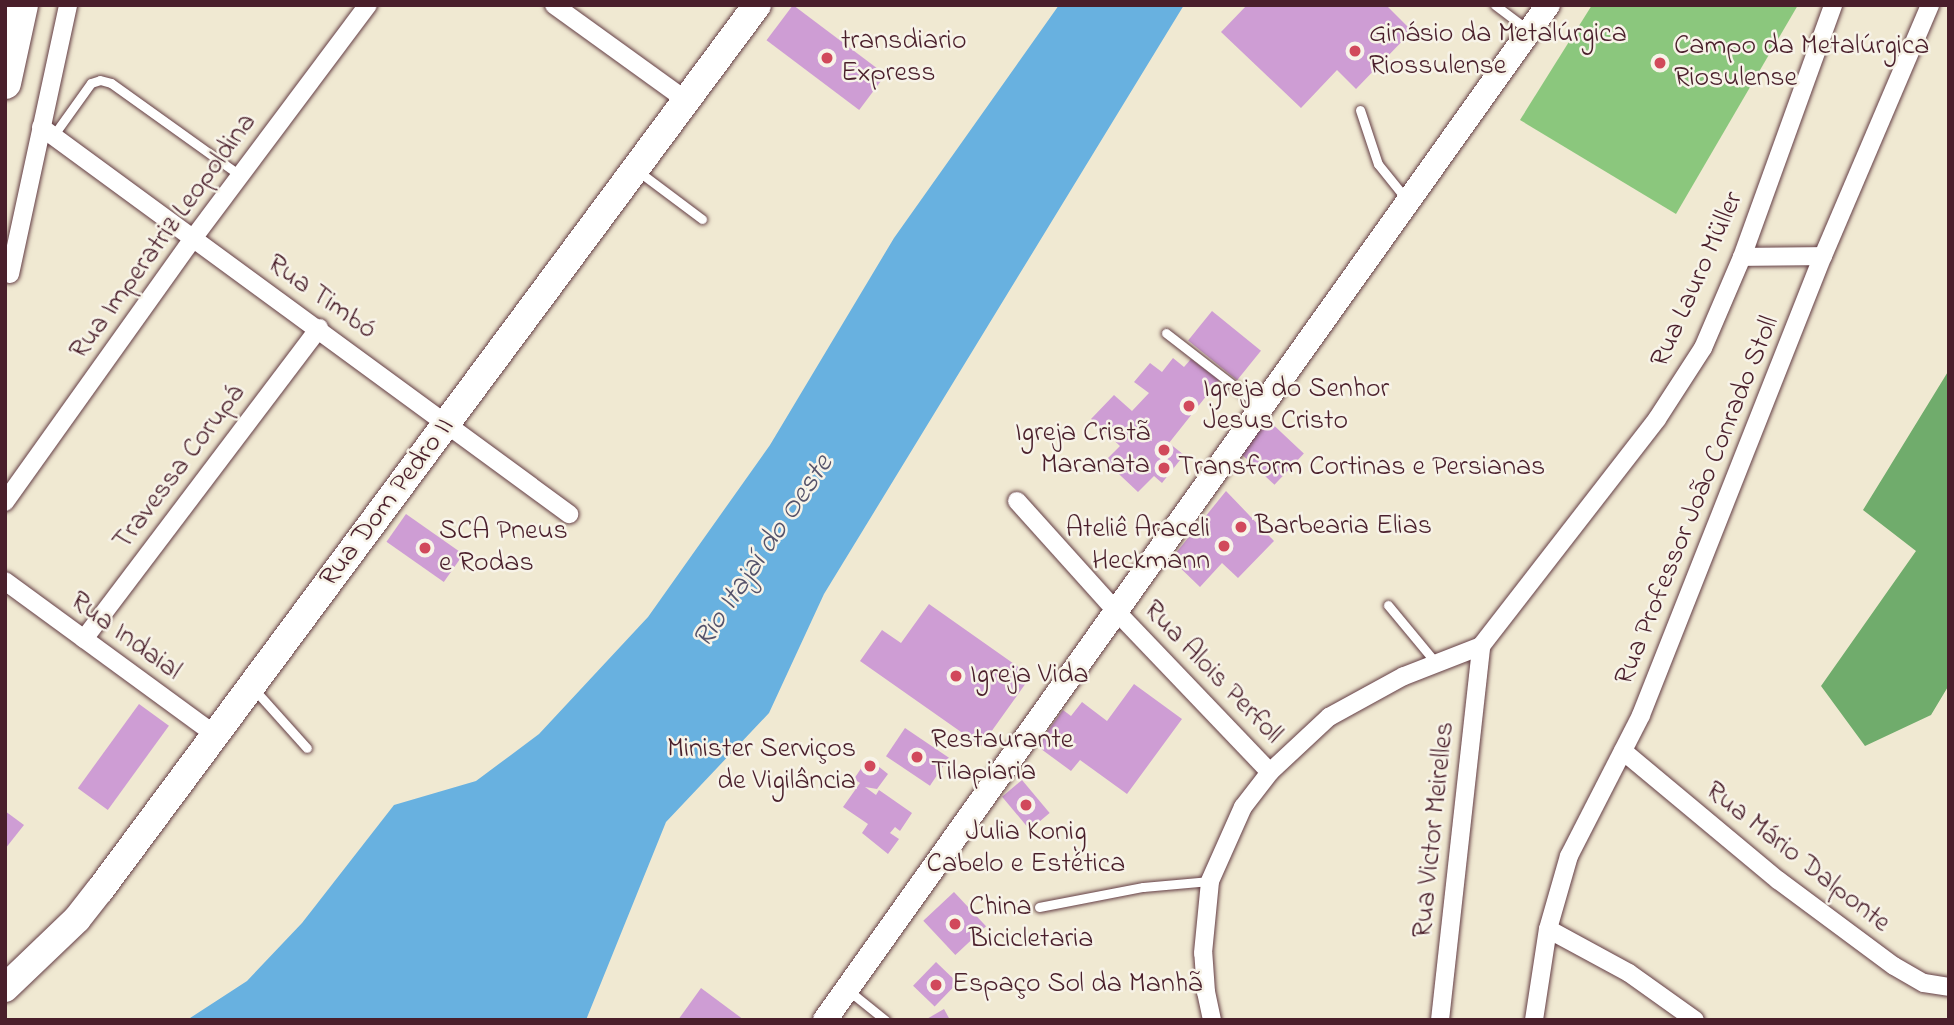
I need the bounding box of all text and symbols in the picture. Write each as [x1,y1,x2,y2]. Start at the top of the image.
place label: Ginásio da Metalúrgica Riossulense [1369,18,1627,84]
place label: transdiario Express [841,25,966,91]
place label: Campo da Metalúrgica Riosulense [1674,30,1929,96]
marker: Ginásio da Metalúrgica Riossulense [1347,43,1363,59]
marker: transdiario Express [819,50,835,66]
marker: Campo da Metalúrgica Riosulense [1652,55,1668,71]
street label: Rua Imperatriz Leopoldina [63,107,265,367]
street label: Rua Lauro Müller [1644,187,1752,373]
street label: Rua Timbó [260,248,382,348]
street label: Rua Professor João Conrado Stoll [1608,312,1788,690]
place label: Igreja do Senhor Jesus Cristo [1203,373,1389,439]
street label: Travessa Corupá [107,379,253,557]
marker: Igreja do Senhor Jesus Cristo [1181,398,1197,414]
street label: Rua Dom Pedro II [313,412,463,594]
place label: Igreja Cristã Maranata [1015,417,1150,483]
marker: Igreja Cristã Maranata [1156,442,1172,458]
water label: Rio Itajaí do Oeste [686,448,842,656]
place label: Transform Cortinas e Persianas [1178,451,1545,485]
marker: Transform Cortinas e Persianas [1156,460,1172,476]
place label: Barbearia Elias [1255,510,1432,544]
place label: Ateliê Araceli Heckmann [1066,513,1210,579]
place label: SCA Pneus e Rodas [439,515,568,581]
marker: Barbearia Elias [1233,519,1249,535]
marker: Ateliê Araceli Heckmann [1216,538,1232,554]
marker: SCA Pneus e Rodas [417,540,433,556]
street label: Rua Indaial [63,585,187,689]
street label: Rua Alois Perfoll [1135,594,1289,752]
place label: Igreja Vida [970,659,1089,693]
marker: Igreja Vida [948,668,964,684]
street label: Rua Victor Meirelles [1407,720,1463,940]
place label: Restaurante Tilapiaria [931,724,1073,790]
place label: Minister Serviços de Vigilância [667,733,856,799]
marker: Restaurante Tilapiaria [909,749,925,765]
marker: Minister Serviços de Vigilância [862,758,878,774]
street label: Rua Mário Dalponte [1698,775,1896,941]
marker: Julia Konig Cabelo e Estética [1018,797,1034,813]
place label: Julia Konig Cabelo e Estética [927,816,1125,882]
place label: China Bicicletaria [969,891,1093,957]
marker: China Bicicletaria [947,916,963,932]
place label: Espaço Sol da Manhã [952,968,1202,1002]
marker: Espaço Sol da Manhã [926,975,946,995]

